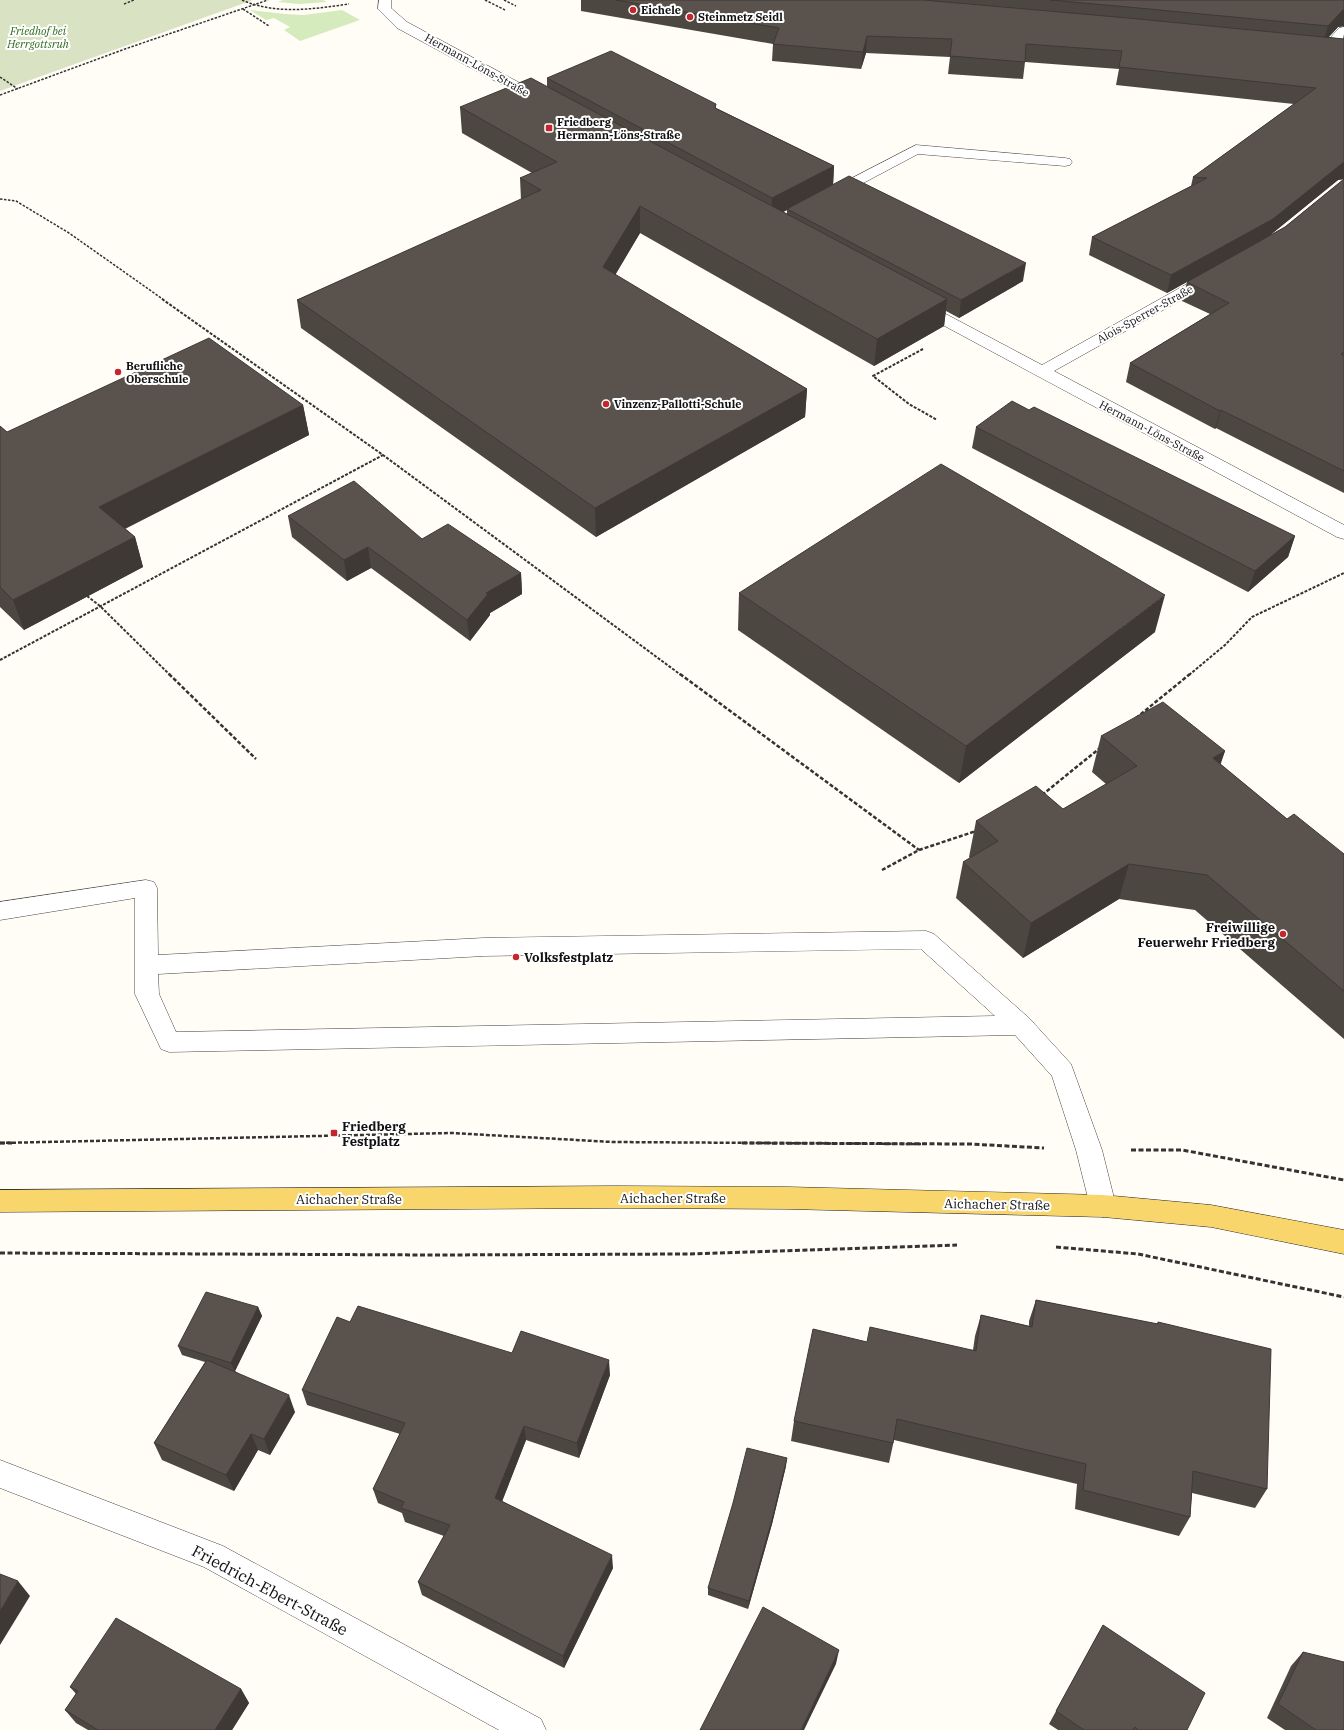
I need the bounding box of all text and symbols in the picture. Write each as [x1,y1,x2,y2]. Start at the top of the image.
place label: Eichele [641,3,681,17]
marker: Eichele [628,5,638,15]
place label: Steinmetz Seidl [698,10,783,24]
marker: Steinmetz Seidl [685,12,695,22]
park label: Friedhof bei Herrgottsruh [6,24,69,51]
street label: Hermann-Löns-Straße [422,30,532,100]
place label: Friedberg Hermann-Löns-Straße [557,115,680,142]
marker: Friedberg Hermann-Löns-Straße [544,123,554,133]
street label: Alois-Sperrer-Straße [1095,282,1196,346]
place label: Berufliche Oberschule [126,359,189,386]
marker: Berufliche Oberschule [113,367,123,377]
place label: Vinzenz-Pallotti-Schule [614,397,741,411]
street label: Hermann-Löns-Straße [1097,397,1207,465]
marker: Vinzenz-Pallotti-Schule [601,399,611,409]
place label: Freiwillige Feuerwehr Friedberg [1138,919,1275,951]
marker: Freiwillige Feuerwehr Friedberg [1278,929,1288,939]
place label: Volksfestplatz [524,949,614,966]
marker: Volksfestplatz [511,952,521,962]
place label: Friedberg Festplatz [342,1118,406,1150]
marker: Friedberg Festplatz [329,1128,339,1138]
street label: Aichacher Straße [620,1190,726,1207]
street label: Aichacher Straße [296,1191,402,1208]
street label: Aichacher Straße [944,1195,1050,1214]
street label: Friedrich-Ebert-Straße [189,1540,351,1640]

